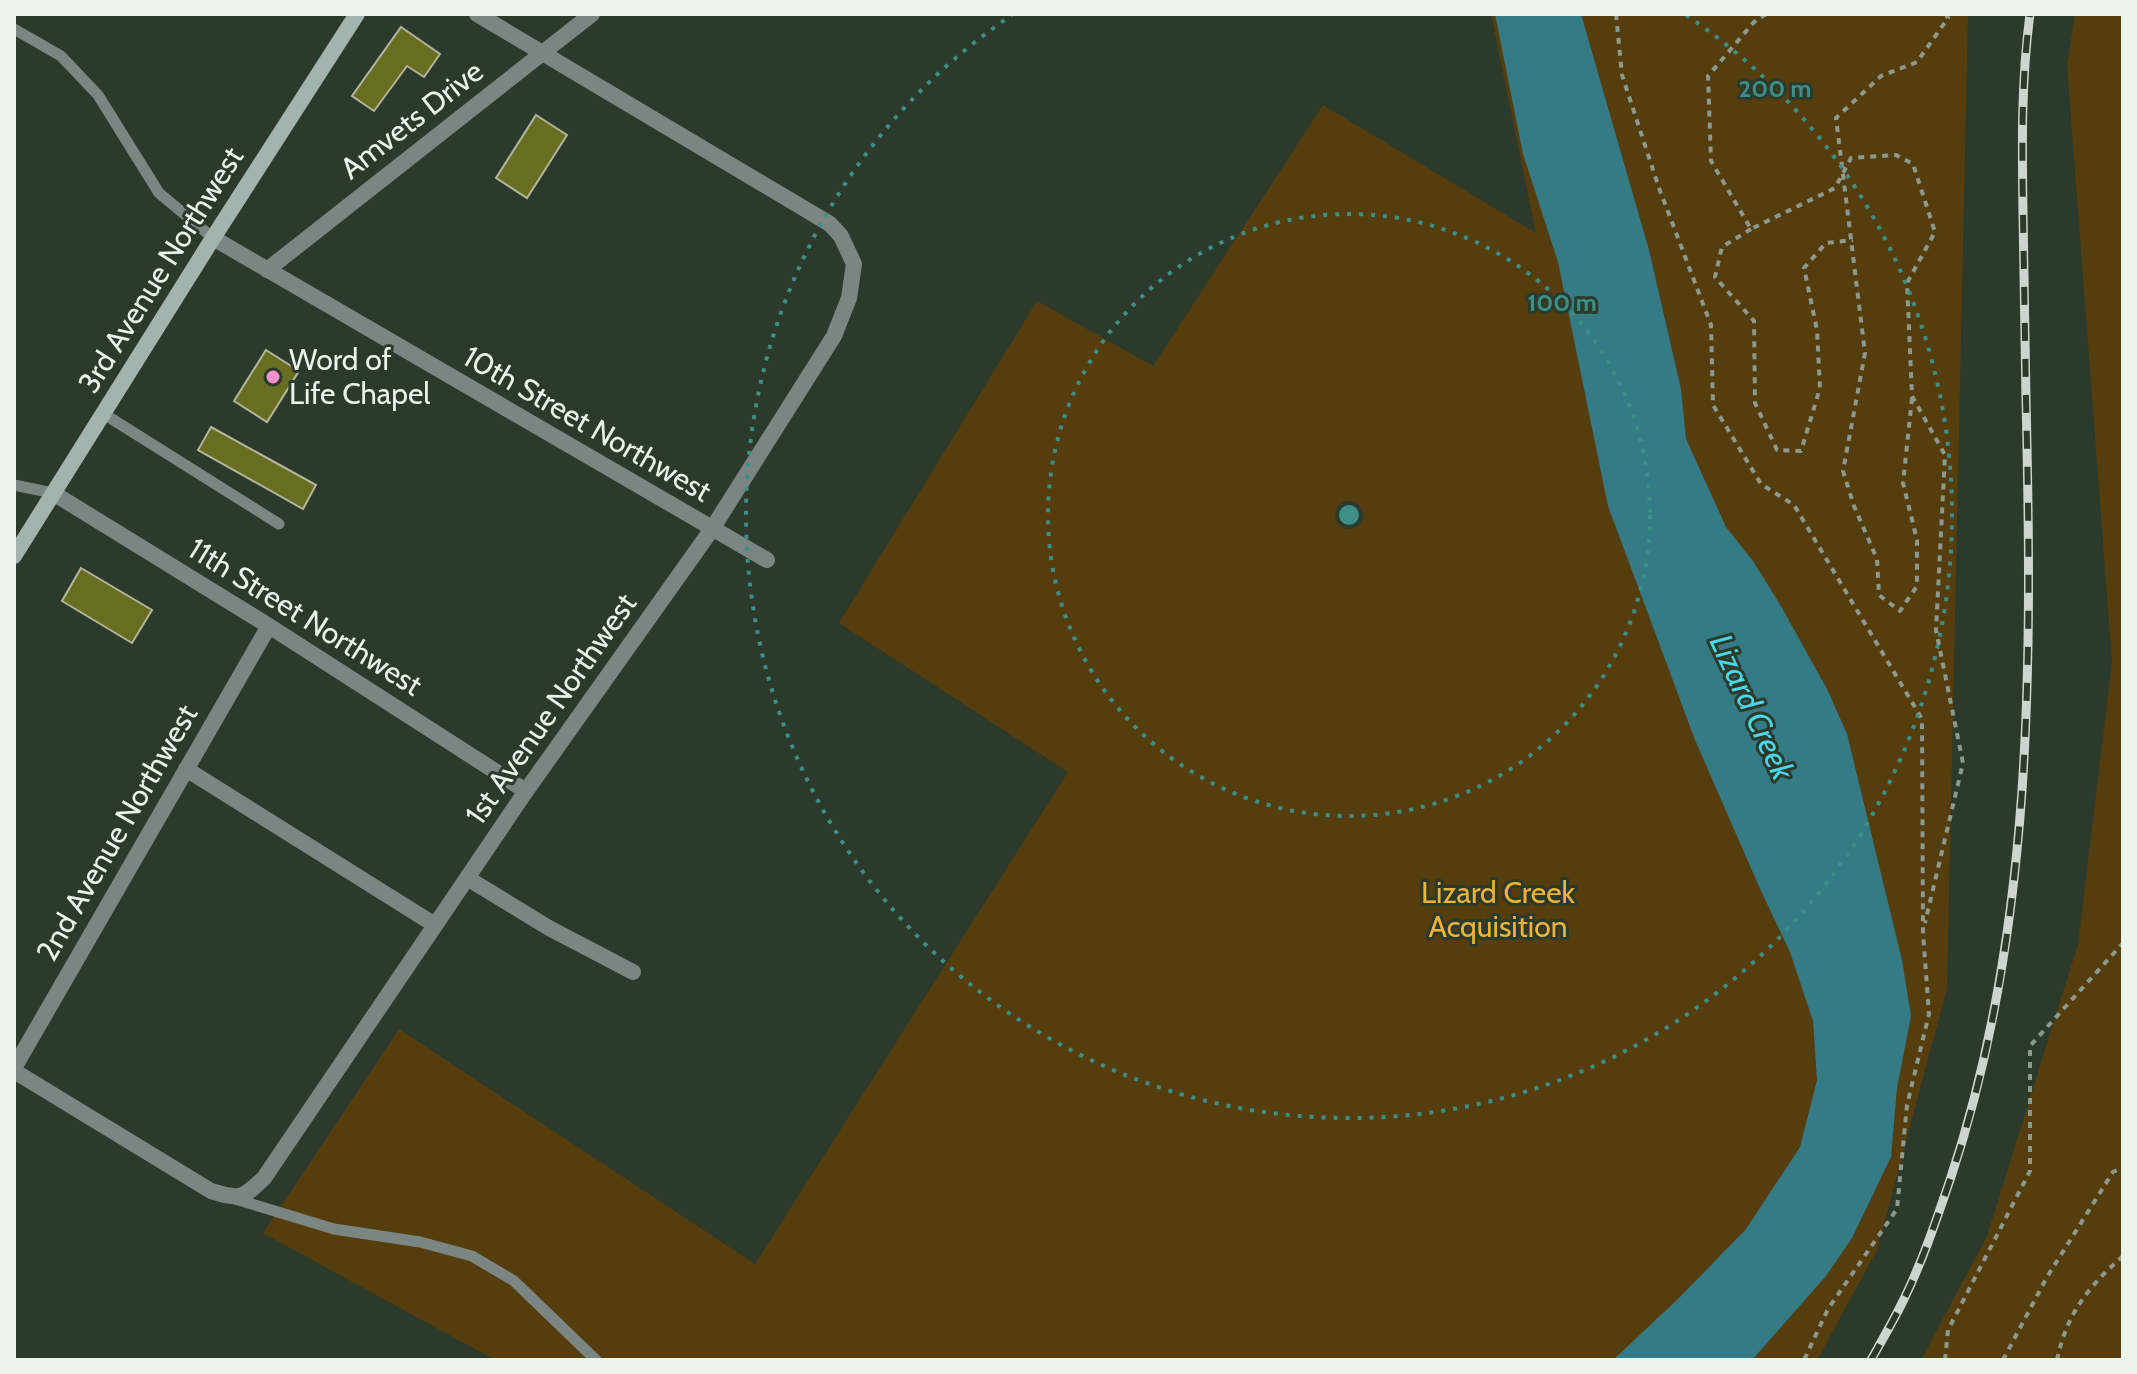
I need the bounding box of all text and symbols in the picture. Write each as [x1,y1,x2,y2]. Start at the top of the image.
street label: Amvets Drive [333,52,490,187]
text: 200 m [1739,74,1811,103]
street label: 3rd Avenue Northwest [70,140,251,399]
text: 100 m [1527,288,1597,317]
street label: 10th Street Northwest [457,338,718,510]
place label: Word of Life Chapel [289,341,430,412]
marker: Word of Life Chapel [264,368,282,386]
centre of rings [1335,501,1363,529]
street label: 11th Street Northwest [181,530,429,703]
street label: 1st Avenue Northwest [457,586,644,831]
water label: Lizard Creek [1702,628,1804,787]
street label: 2nd Avenue Northwest [28,698,205,968]
park label: Lizard Creek Acquisition [1421,874,1576,945]

